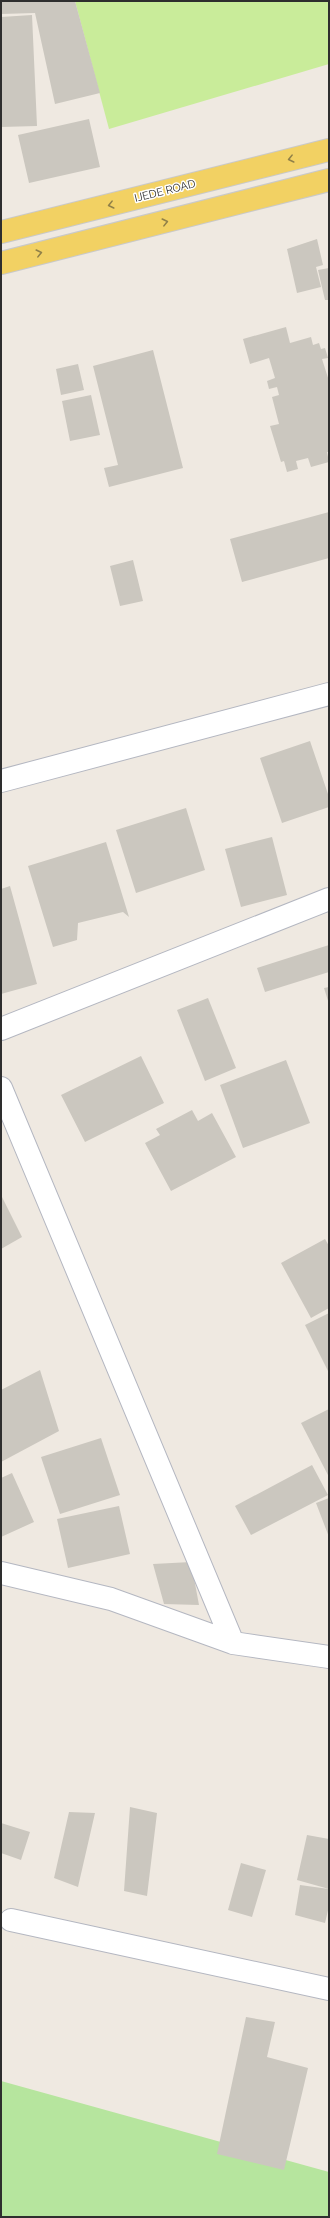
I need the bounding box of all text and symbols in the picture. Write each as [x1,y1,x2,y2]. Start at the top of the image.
one-way arrow [288,155,294,163]
street label: IJEDE ROAD [133,177,197,205]
one-way arrow [108,200,114,208]
one-way arrow [162,218,168,226]
one-way arrow [35,249,42,258]

